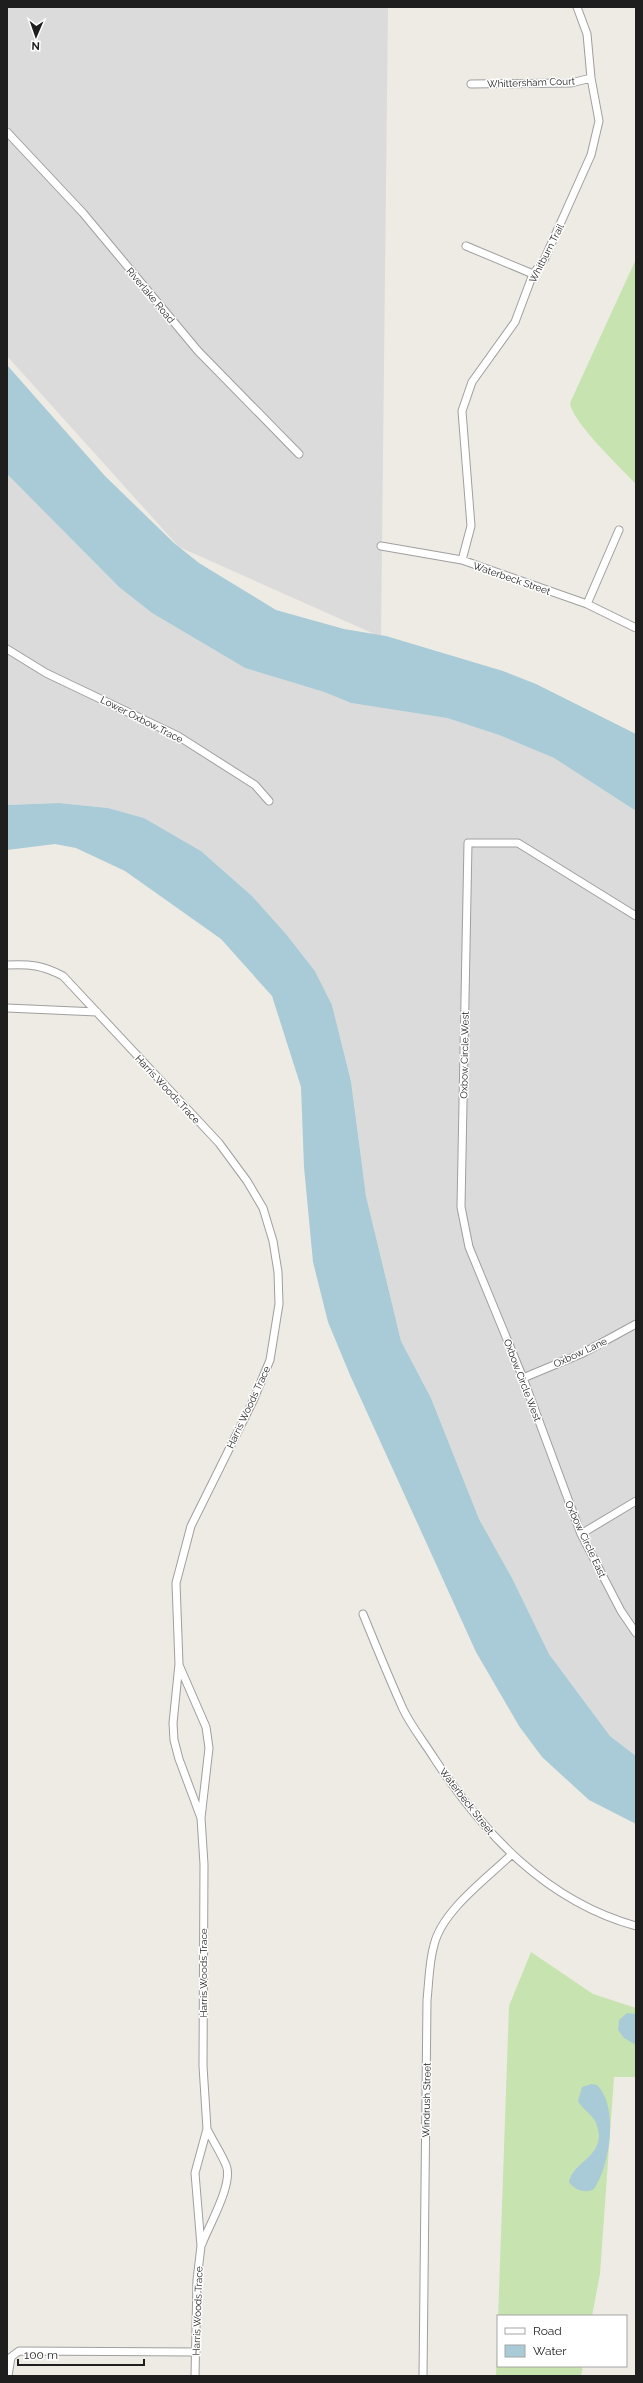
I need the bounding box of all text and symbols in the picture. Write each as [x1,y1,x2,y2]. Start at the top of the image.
north arrow [16,16,56,56]
text: N [31,39,40,52]
street label: Whittersham Court [487,75,576,90]
street label: Whitburn Trail [527,222,566,284]
street label: Riverlake Road [124,265,177,325]
street label: Waterbeck Street [472,560,553,597]
street label: Lower Oxbow Trace [99,694,185,745]
street label: Oxbow Circle West [458,1011,471,1099]
street label: Harris Woods Trace [133,1053,202,1126]
street label: Oxbow Lane [552,1335,609,1370]
street label: Oxbow Circle West [502,1337,544,1424]
street label: Harris Woods Trace [225,1364,272,1450]
street label: Oxbow Circle East [563,1499,608,1580]
street label: Waterbeck Street [437,1766,496,1837]
street label: Harris Woods Trace [198,1928,209,2018]
street label: Windrush Street [420,2062,433,2138]
street label: Harris Woods Trace [190,2266,205,2356]
legend [497,2315,627,2367]
text: Road [533,2324,562,2338]
scale bar [18,2341,144,2367]
text: Water [533,2344,567,2358]
text: 100 m [24,2348,58,2362]

